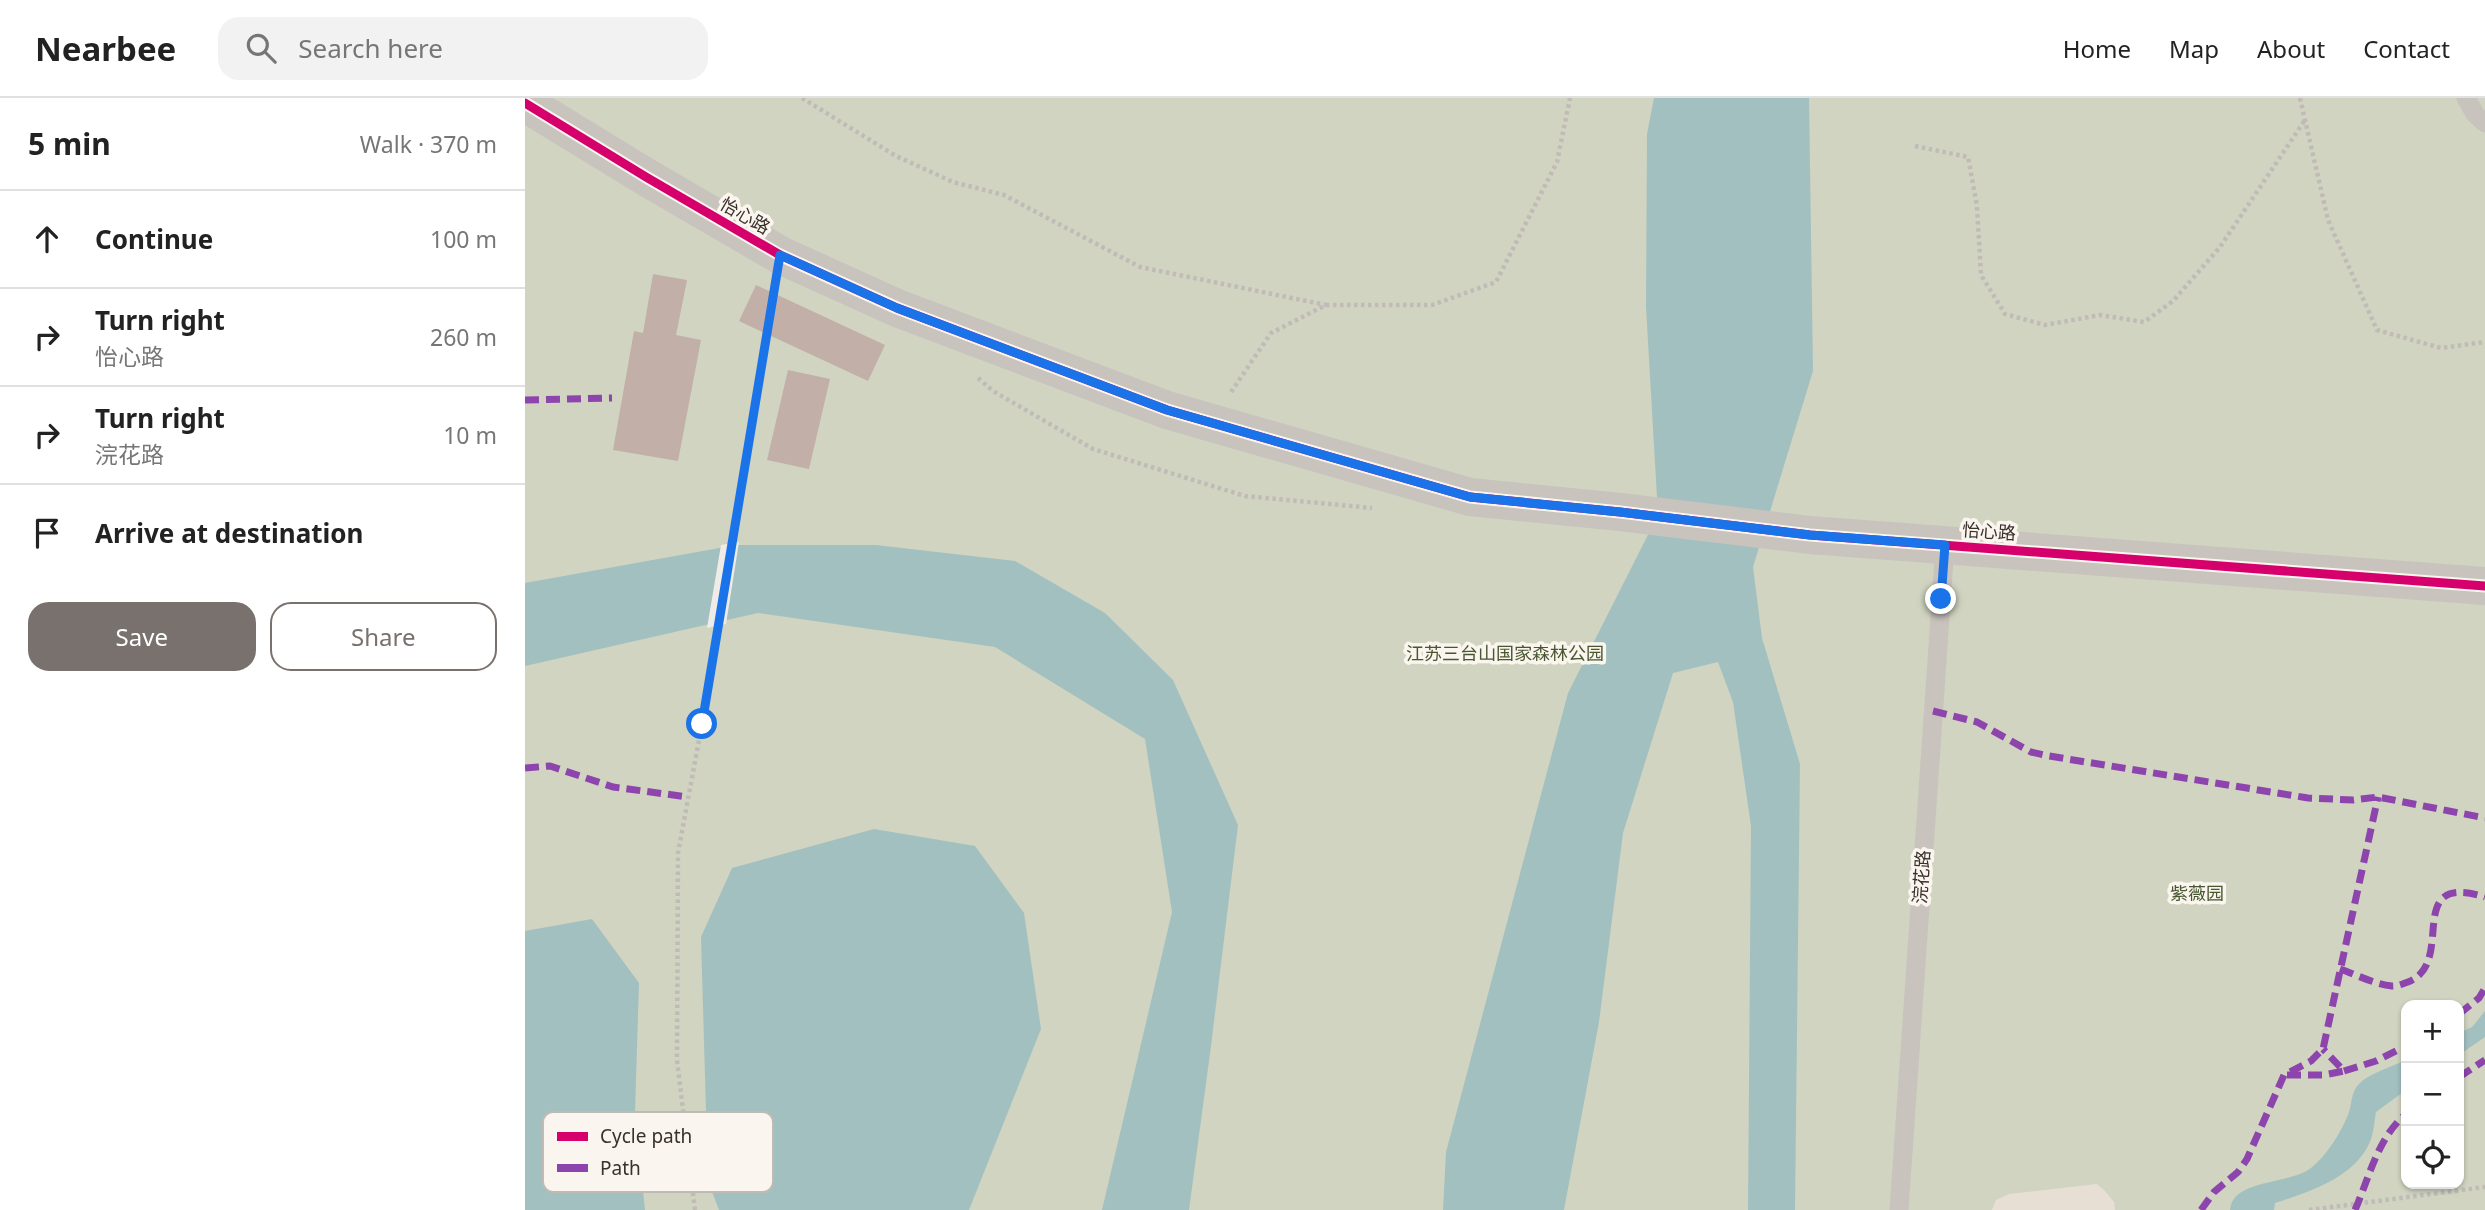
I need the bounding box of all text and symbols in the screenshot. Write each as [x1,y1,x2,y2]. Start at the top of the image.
search box [218,17,708,80]
text: Nearbee [35,26,176,71]
icon: search [242,29,280,67]
text: Search here [298,30,443,66]
text: Home [2063,32,2131,65]
text: Map [2169,32,2219,65]
text: About [2257,32,2325,65]
text: Contact [2363,32,2450,65]
text: 5 min [28,123,111,164]
text: Walk · 370 m [360,128,497,160]
street label: 怡心路 [716,191,775,239]
icon: ahead [28,220,66,258]
text: Continue [95,221,213,257]
text: 100 m [430,223,497,255]
text: Turn right [95,302,225,338]
icon: right [28,318,66,356]
text: 260 m [430,321,497,353]
text: 怡心路 [95,340,164,372]
text: Turn right [95,400,225,436]
icon: right [28,416,66,454]
text: 10 m [443,419,497,451]
text: 浣花路 [95,438,164,470]
icon: arrive [28,514,66,552]
text: Arrive at destination [95,515,364,551]
street label: 怡心路 [1961,517,2017,545]
route end [1925,583,1956,614]
button: Save [28,602,256,671]
button: Share [270,602,497,671]
park label: 江苏三台山国家森林公园 [1406,641,1604,665]
route start [686,708,717,739]
street label: 浣花路 [1907,849,1935,905]
park label: 紫薇园 [2170,881,2224,905]
map controls [2401,1000,2464,1189]
button: + [2401,1000,2464,1063]
button: − [2401,1063,2464,1126]
legend [543,1112,773,1192]
text: Cycle path [600,1123,692,1149]
button: locate [2401,1126,2464,1189]
text: Path [600,1155,641,1181]

